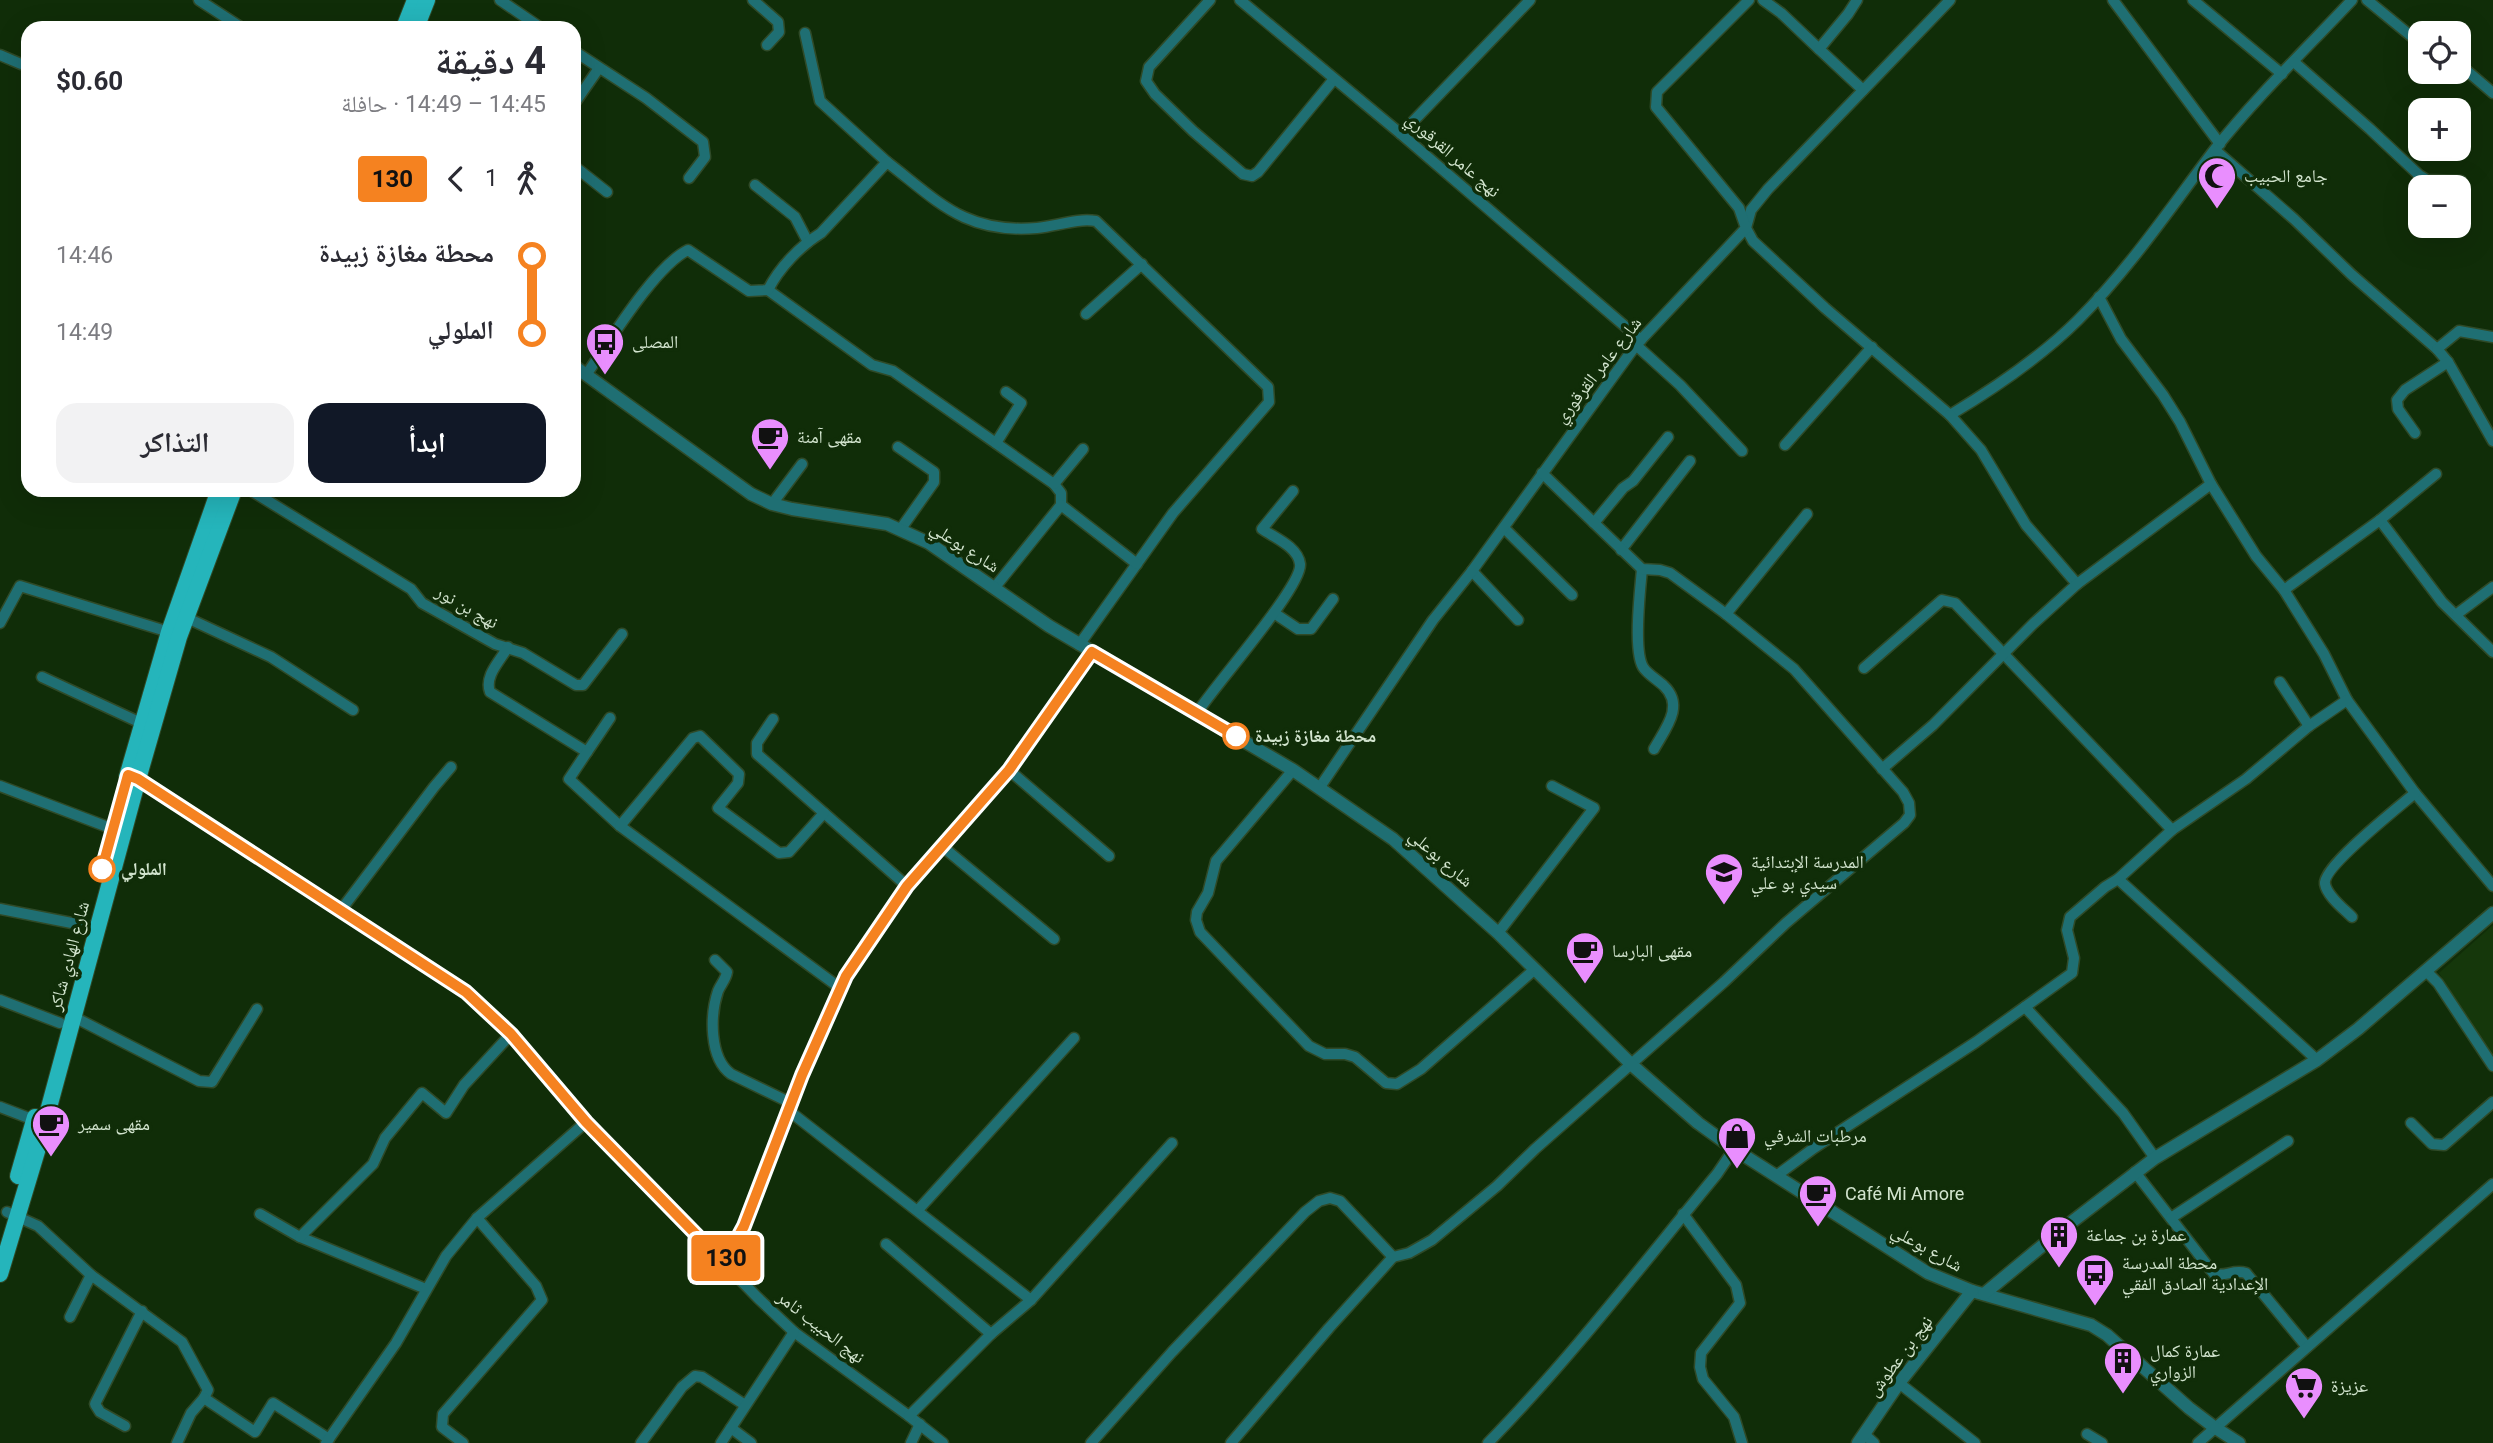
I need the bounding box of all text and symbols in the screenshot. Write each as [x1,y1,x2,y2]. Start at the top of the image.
map controls [2408,21,2471,238]
button: locate [2408,21,2471,84]
text: 4 دقيقة [435,39,546,83]
text: $0.60 [56,66,123,96]
text: 14:45 – 14:49 · حافلة [341,91,546,118]
button: + [2408,98,2471,161]
street label: نهج عامر القرقوري [1399,108,1505,205]
mosque icon: جامع الحبيب [2196,155,2238,210]
icon: back [437,160,475,198]
icon: walk [508,160,546,198]
text: 130 [372,165,413,193]
text: 1 [485,165,498,192]
place label: جامع الحبيب [2244,165,2328,188]
button: − [2408,175,2471,238]
text: محطة مغازة زبيدة [319,238,494,268]
text: 14:46 [56,242,113,269]
street label: شارع عامر القرقوري [1550,313,1649,430]
text: الملولي [428,315,494,345]
text: 14:49 [56,319,113,346]
bus stop icon: المصلى [584,321,626,376]
place label: المصلى [632,331,678,353]
button: التذاكر [56,403,294,483]
button: ابدأ [308,403,546,483]
cafe icon: مقهى آمنة [749,416,791,471]
place label: مقهى آمنة [797,426,862,448]
street label: شارع بوعلي [924,517,1004,580]
street label: نهج بن نور [430,580,502,635]
marker: محطة مغازة زبيدة [1223,723,1249,749]
place label: محطة مغازة زبيدة [1255,725,1376,747]
street label: شارع بوعلي [1402,824,1478,895]
school or university icon: المدرسة الإبتدائية سيدي بو علي [1703,851,1745,906]
place label: المدرسة الإبتدائية سيدي بو علي [1751,851,1864,898]
marker: الملولي [89,856,115,882]
place label: الملولي [121,858,167,883]
street label: شارع الهادي شاكر [44,899,98,1015]
cafe icon: مقهى البارسا [1564,930,1606,985]
place label: مقهى البارسا [1612,940,1692,962]
cafe icon: مقهى سمير [30,1103,72,1158]
place label: مقهى سمير [77,1113,150,1135]
shop icon: مرطبات الشرفي [1716,1115,1758,1170]
place label: مرطبات الشرفي [1764,1125,1867,1151]
cafe icon: Café Mi Amore [1797,1173,1839,1228]
place label: Café Mi Amore [1845,1183,1964,1204]
building icon: عمارة بن جماعة [2038,1214,2080,1269]
street label: شارع بوعلي [1886,1219,1966,1280]
place label: عمارة بن جماعة [2086,1224,2186,1246]
line badge: 130 [686,1235,766,1281]
text: 130 [705,1244,747,1272]
bus stop icon: محطة المدرسة الإعدادية الصادق الفقي [2074,1252,2116,1307]
place label: محطة المدرسة الإعدادية الصادق الفقي [2122,1252,2268,1299]
street label: نهج الحبيب ثامر [771,1285,869,1369]
street label: نهج بن عطوش [1863,1311,1938,1401]
building icon: عمارة كمال الزواري [2102,1340,2144,1395]
place label: عمارة كمال الزواري [2150,1340,2220,1387]
supermarket icon: عزيزة [2283,1365,2325,1420]
place label: عزيزة [2331,1375,2368,1396]

